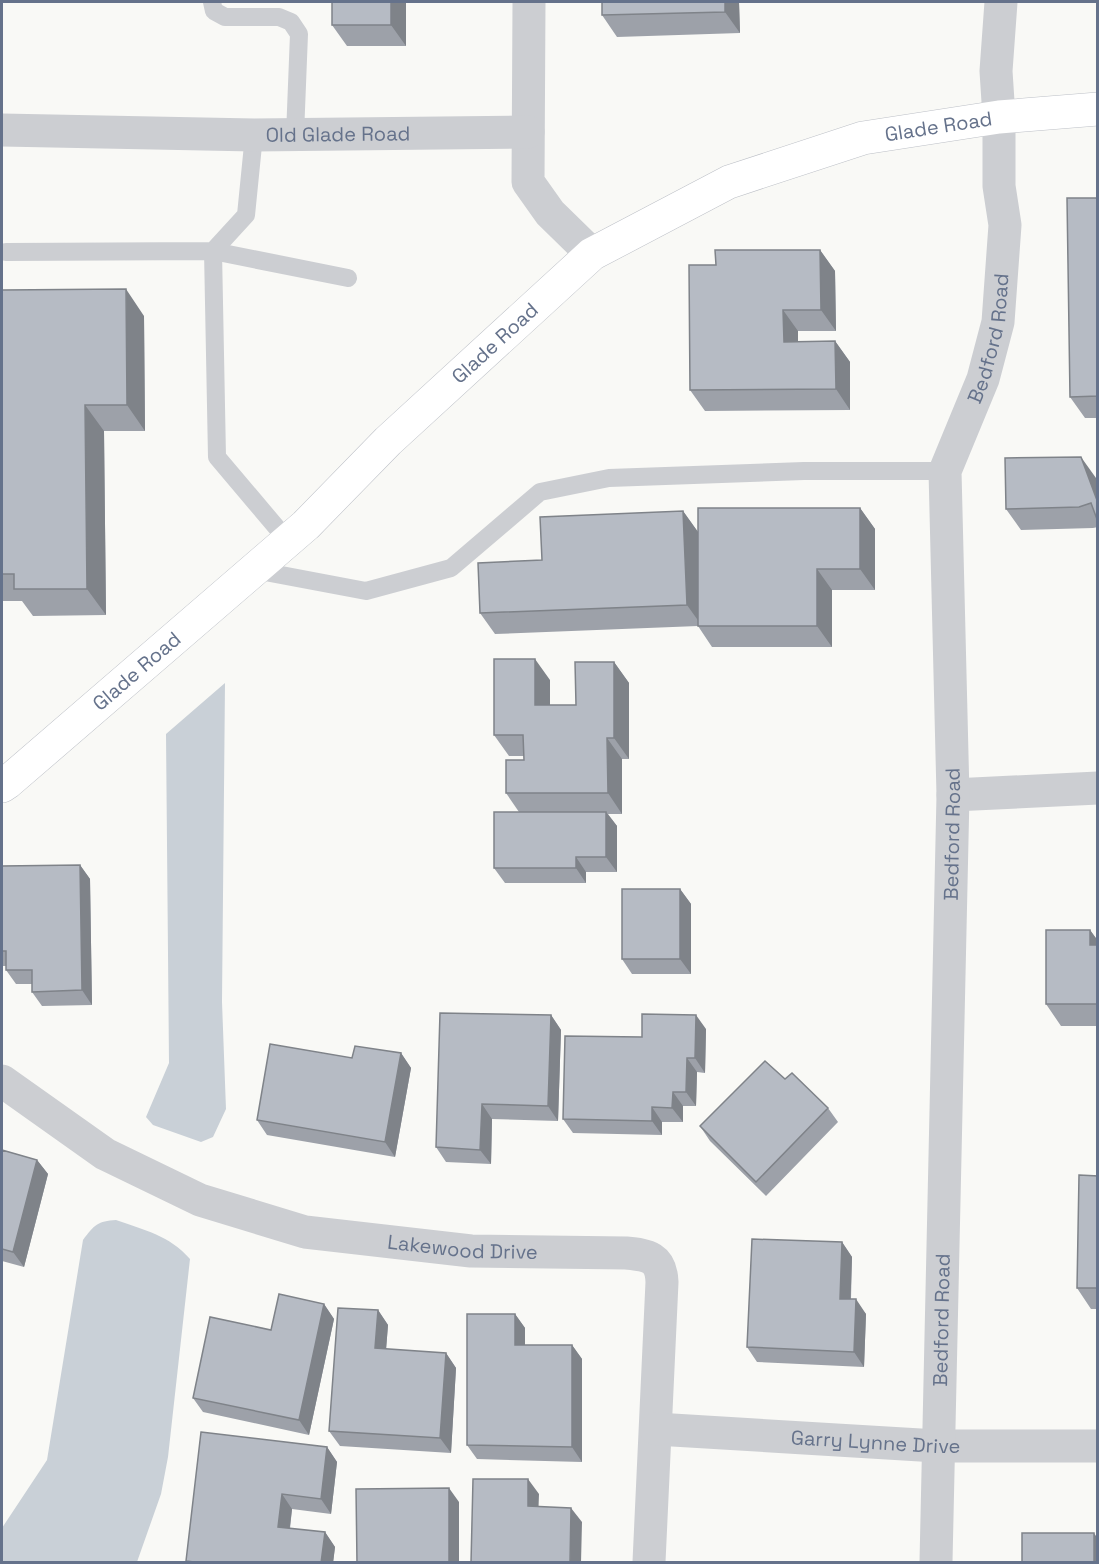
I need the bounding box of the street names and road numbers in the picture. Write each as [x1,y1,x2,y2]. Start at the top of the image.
street label: Glade Road [883,105,994,147]
street label: Old Glade Road [265,120,410,148]
street label: Bedford Road [961,272,1014,407]
street label: Glade Road [446,297,544,389]
street label: Glade Road [87,626,186,716]
street label: Bedford Road [938,767,966,901]
street label: Lakewood Drive [386,1229,538,1265]
street label: Bedford Road [927,1253,956,1387]
street label: Garry Lynne Drive [790,1424,960,1459]

